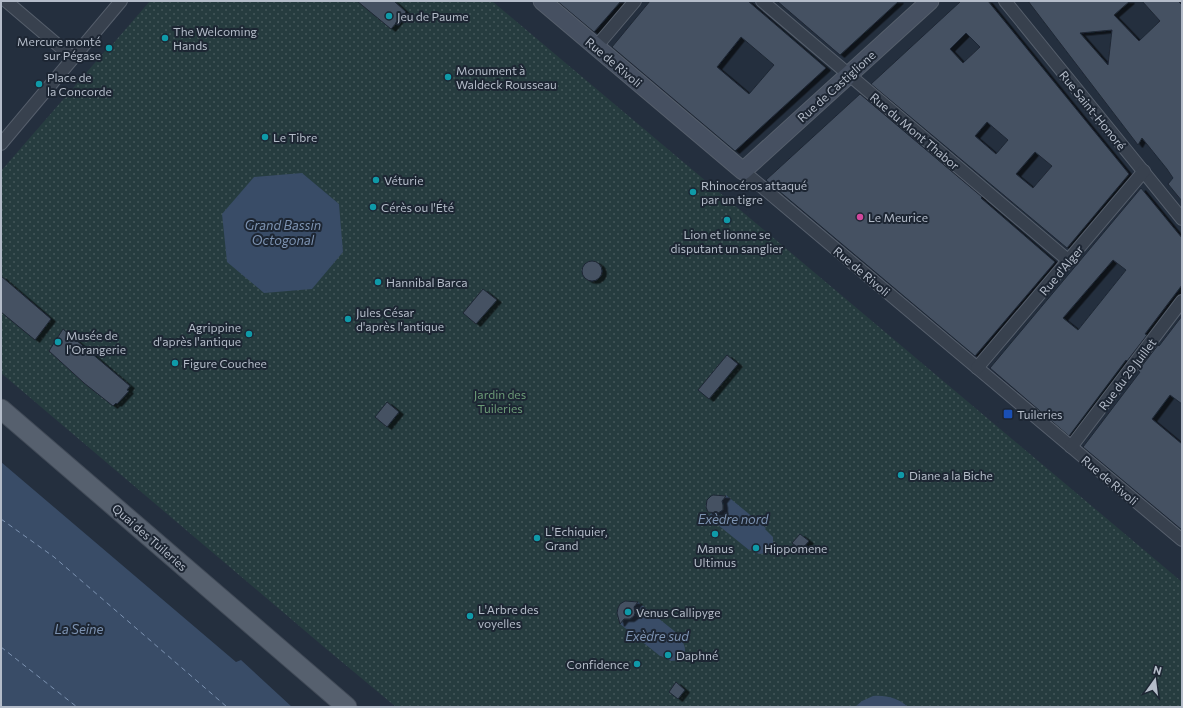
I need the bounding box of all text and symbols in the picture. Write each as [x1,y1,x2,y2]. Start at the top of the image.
place label: Jeu de Paume [397,9,469,24]
marker: Jeu de Paume [384,11,394,21]
place label: The Welcoming Hands [173,24,258,52]
marker: The Welcoming Hands [160,33,170,43]
place label: Mercure monté sur Pégase [17,34,101,62]
street label: Rue de Rivoli [583,34,645,90]
marker: Mercure monté sur Pégase [104,43,114,53]
street label: Rue de Castiglione [794,47,878,125]
place label: Monument à Waldeck Rousseau [456,63,557,91]
street label: Rue Saint-Honoré [1057,68,1129,152]
place label: Place de la Concorde [47,70,112,98]
marker: Monument à Waldeck Rousseau [443,72,453,82]
marker: Place de la Concorde [34,79,44,89]
street label: Rue du Mont Thabor [868,90,962,172]
place label: Le Tibre [273,130,317,144]
marker: Le Tibre [260,132,270,142]
place label: Véturie [384,173,423,187]
marker: Véturie [371,175,381,185]
place label: Rhinocéros attaqué par un tigre [701,178,807,206]
marker: Rhinocéros attaqué par un tigre [688,187,698,197]
place label: Cérès ou l'Été [381,200,454,214]
marker: Cérès ou l'Été [368,202,378,212]
place label: Le Meurice [868,210,928,224]
marker: Le Meurice [855,212,865,222]
marker: Lion et lionne se disputant un sanglier [722,215,732,225]
water label: Grand Bassin Octogonal [245,217,321,248]
place label: Lion et lionne se disputant un sanglier [671,227,784,255]
street label: Rue d'Alger [1036,242,1086,298]
street label: Rue de Rivoli [831,243,893,299]
place label: Hannibal Barca [386,275,468,289]
marker: Hannibal Barca [373,277,383,287]
place label: Jules César d'après l'antique [356,305,444,333]
marker: Jules César d'après l'antique [343,314,353,324]
place label: Agrippine d'après l'antique [153,320,241,348]
place label: Musée de l'Orangerie [66,328,126,356]
marker: Agrippine d'après l'antique [244,329,254,339]
street label: Rue du 29 Juillet [1096,335,1159,413]
marker: Musée de l'Orangerie [53,337,63,347]
place label: Figure Couchee [183,356,267,370]
marker: Figure Couchee [170,358,180,368]
park label: Jardin des Tuileries [474,387,526,415]
place label: Tuileries [1017,407,1063,421]
marker: Tuileries [1002,408,1014,420]
street label: Rue de Rivoli [1079,452,1141,508]
place label: Diane a la Biche [909,468,993,482]
marker: Diane a la Biche [896,470,906,480]
street label: Quai des Tuileries [110,501,190,573]
water label: Exèdre nord [698,511,769,527]
place label: L'Echiquier, Grand [545,524,608,552]
marker: Manus Ultimus [710,529,720,539]
marker: L'Echiquier, Grand [532,533,542,543]
place label: Manus Ultimus [694,541,736,569]
place label: Hippomene [764,541,827,555]
marker: Hippomene [751,543,761,553]
place label: L'Arbre des voyelles [478,602,539,630]
place label: Venus Callipyge [636,605,720,619]
marker: Venus Callipyge [623,607,633,617]
marker: L'Arbre des voyelles [465,611,475,621]
water label: La Seine [55,621,104,637]
water label: Exèdre sud [625,628,689,644]
place label: Daphné [676,648,718,662]
marker: Daphné [663,650,673,660]
place label: Confidence [567,657,629,671]
marker: Confidence [632,659,642,669]
north arrow [1135,660,1175,700]
text: N [1152,663,1163,677]

